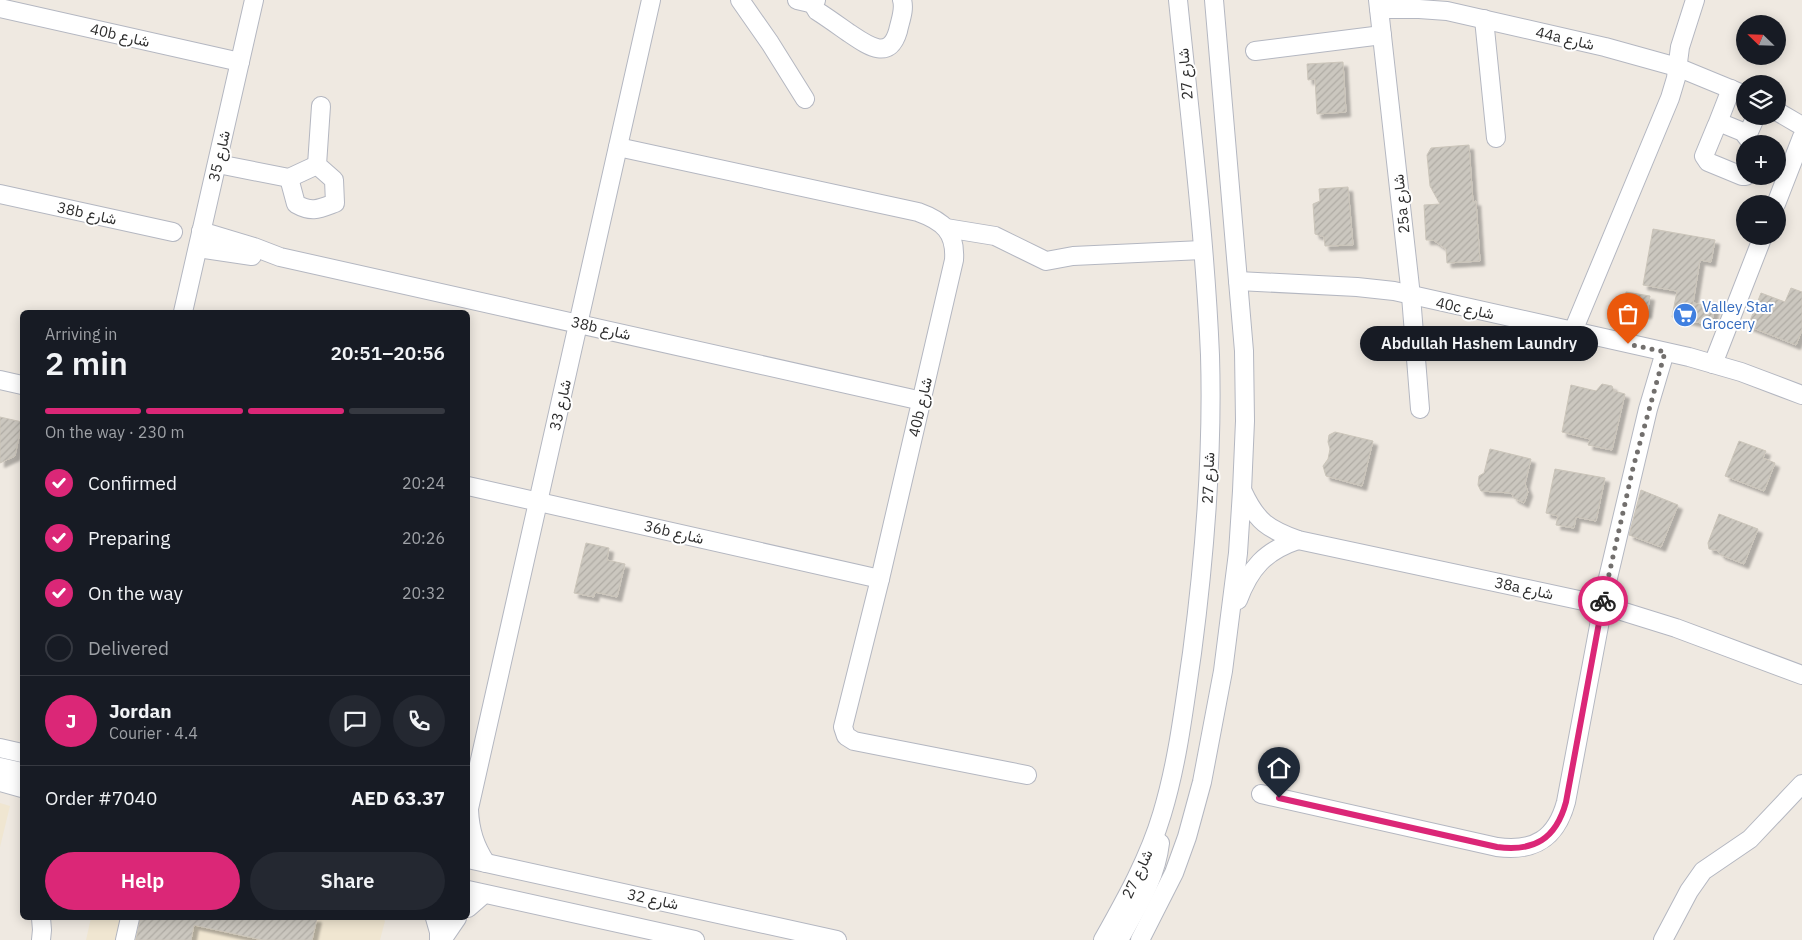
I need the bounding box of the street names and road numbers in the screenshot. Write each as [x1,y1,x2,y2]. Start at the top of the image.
street label: 40b شارع [88,19,152,53]
street label: 44a شارع [1533,22,1596,56]
street label: شارع 27 [1173,47,1199,101]
street label: شارع 35 [204,129,236,184]
street label: 25a شارع [1388,173,1416,235]
street label: 38b شارع [55,197,119,231]
street label: 40c شارع [1434,293,1496,325]
street label: 38b شارع [569,312,633,346]
street label: 40b شارع [904,375,938,439]
street label: شارع 33 [545,378,577,433]
street label: شارع 27 [1198,452,1220,504]
street label: 36b شارع [642,516,706,550]
street label: 38a شارع [1492,572,1555,605]
street label: شارع 27 [1117,846,1158,902]
street label: شارع 32 [625,884,680,916]

